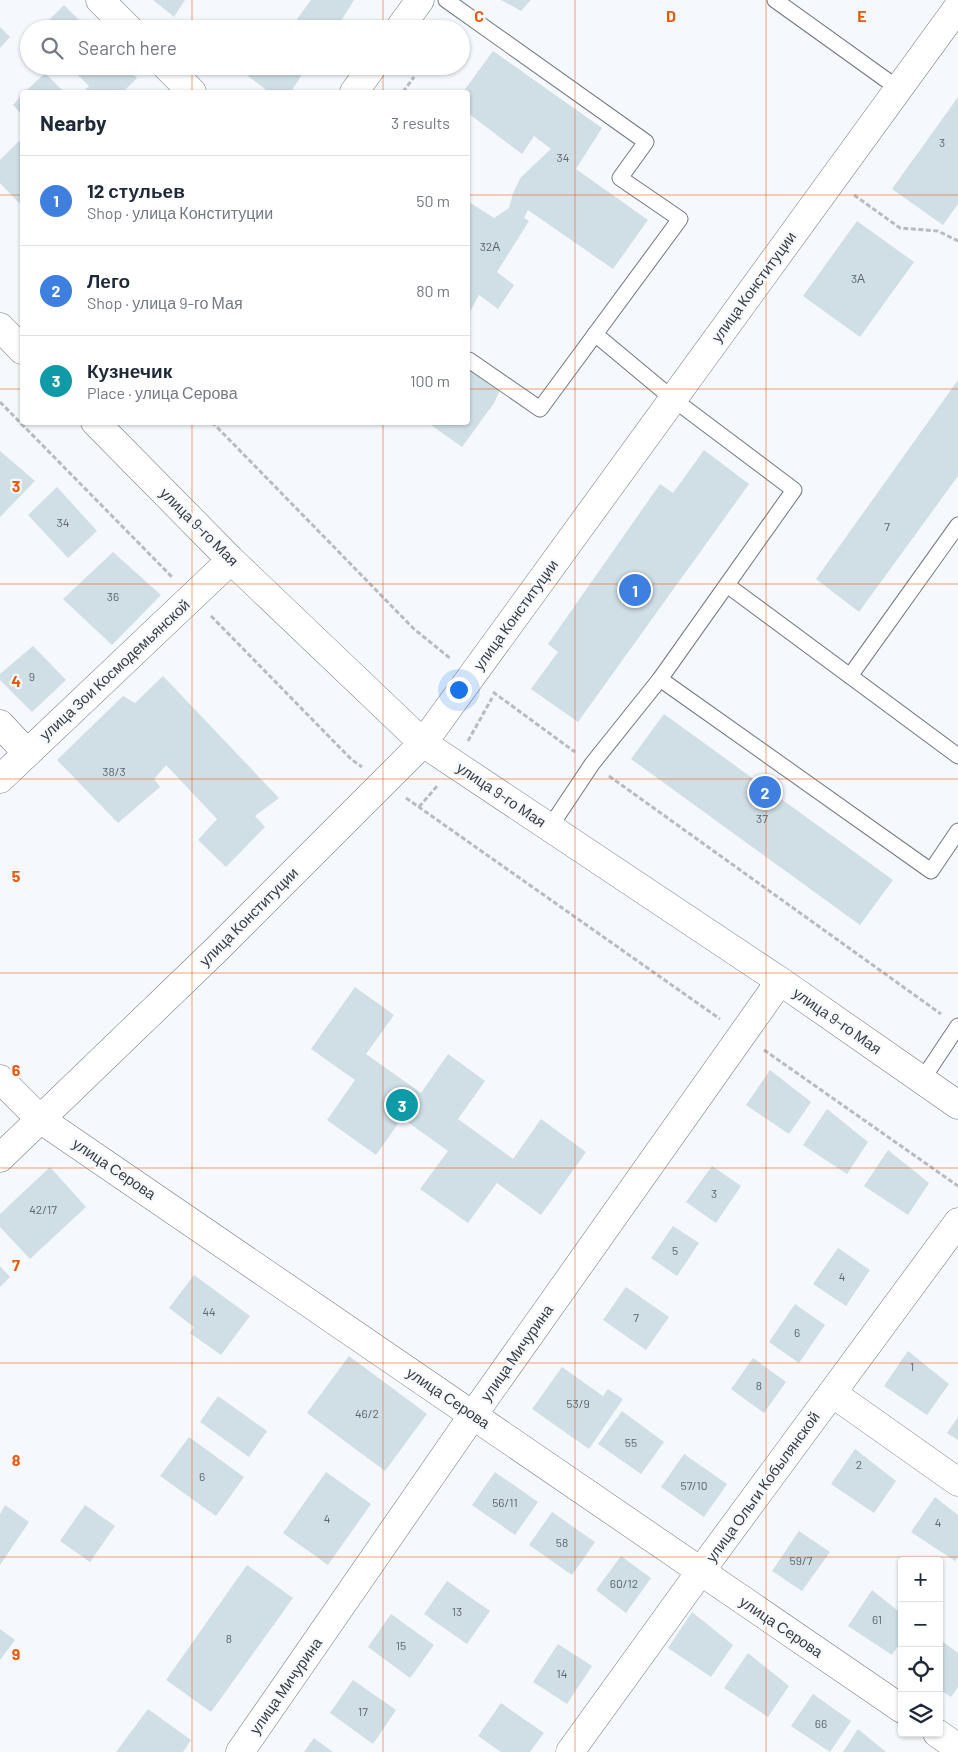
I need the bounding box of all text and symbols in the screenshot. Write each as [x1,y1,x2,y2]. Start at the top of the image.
text: C [474,6,484,25]
text: D [666,6,676,25]
text: E [857,6,867,25]
search box [20,20,470,75]
icon: search [38,34,66,62]
text: Search here [78,36,177,59]
text: Nearby [40,110,106,135]
text: 3 results [391,113,450,132]
house number: 3 [939,135,945,149]
house number: 34 [557,150,569,164]
text: 12 стульев [87,179,185,202]
text: 1 [53,191,59,210]
text: 50 m [416,191,450,210]
text: Shop · улица Конституции [87,203,273,222]
street label: улица Конституции [707,228,799,345]
house number: 32А [480,239,500,253]
text: Лего [87,269,130,292]
house number: 3А [851,271,865,285]
text: 2 [52,281,60,300]
text: 80 m [416,281,450,300]
text: Shop · улица 9-го Мая [87,293,243,312]
text: Кузнечик [87,359,172,382]
text: 3 [52,371,60,390]
text: 100 m [410,371,450,390]
text: Place · улица Серова [87,383,238,402]
text: 3 [12,476,20,495]
street label: улица 9-го Мая [157,483,243,569]
house number: 34 [57,515,69,529]
house number: 7 [884,519,890,533]
street label: улица Конституции [469,556,561,673]
pin: 1 [619,571,651,609]
house number: 36 [107,589,119,603]
street label: улица Зои Космодемьянской [36,595,193,744]
house number: 9 [29,669,35,683]
text: 4 [11,671,21,690]
your location [446,677,472,703]
street label: улица 9-го Мая [454,758,550,831]
house number: 38/3 [102,764,126,778]
pin: 2 [749,773,781,811]
house number: 37 [756,811,768,825]
street label: улица Конституции [195,863,301,969]
text: 5 [12,866,21,885]
street label: улица 9-го Мая [790,983,885,1057]
text: 6 [12,1060,21,1079]
pin: 3 [386,1086,418,1124]
street label: улица Серова [70,1134,160,1203]
house number: 3 [711,1186,717,1200]
house number: 42/17 [29,1202,57,1216]
house number: 5 [672,1243,678,1257]
text: 7 [12,1255,20,1274]
house number: 4 [839,1269,845,1283]
street label: улица Мичурина [476,1300,557,1404]
house number: 44 [202,1304,216,1318]
house number: 7 [633,1310,639,1324]
house number: 6 [794,1325,800,1339]
house number: 1 [910,1359,914,1373]
street label: улица Серова [404,1363,494,1432]
house number: 8 [756,1378,762,1392]
house number: 53/9 [566,1396,590,1410]
house number: 46/2 [355,1406,379,1420]
street label: улица Ольги Кобылянской [702,1408,823,1565]
house number: 55 [625,1435,637,1449]
text: 8 [12,1450,21,1469]
house number: 2 [856,1457,862,1471]
house number: 6 [199,1469,205,1483]
house number: 57/10 [681,1478,707,1492]
house number: 56/11 [492,1495,518,1509]
house number: 4 [324,1511,330,1525]
house number: 4 [935,1515,941,1529]
house number: 58 [556,1535,568,1549]
house number: 59/7 [790,1553,813,1567]
map controls [898,1557,943,1737]
button: + [898,1557,943,1602]
house number: 60/12 [610,1576,638,1590]
street label: улица Серова [737,1592,827,1661]
button: − [898,1602,943,1647]
house number: 13 [452,1604,462,1618]
house number: 61 [872,1612,882,1626]
house number: 8 [226,1631,232,1645]
street label: улица Мичурина [245,1633,326,1737]
house number: 15 [396,1638,406,1652]
text: 9 [12,1644,20,1663]
button: locate [898,1647,943,1692]
house number: 14 [557,1666,567,1680]
button: layers [898,1692,943,1737]
house number: 17 [358,1704,368,1718]
house number: 66 [815,1716,827,1730]

